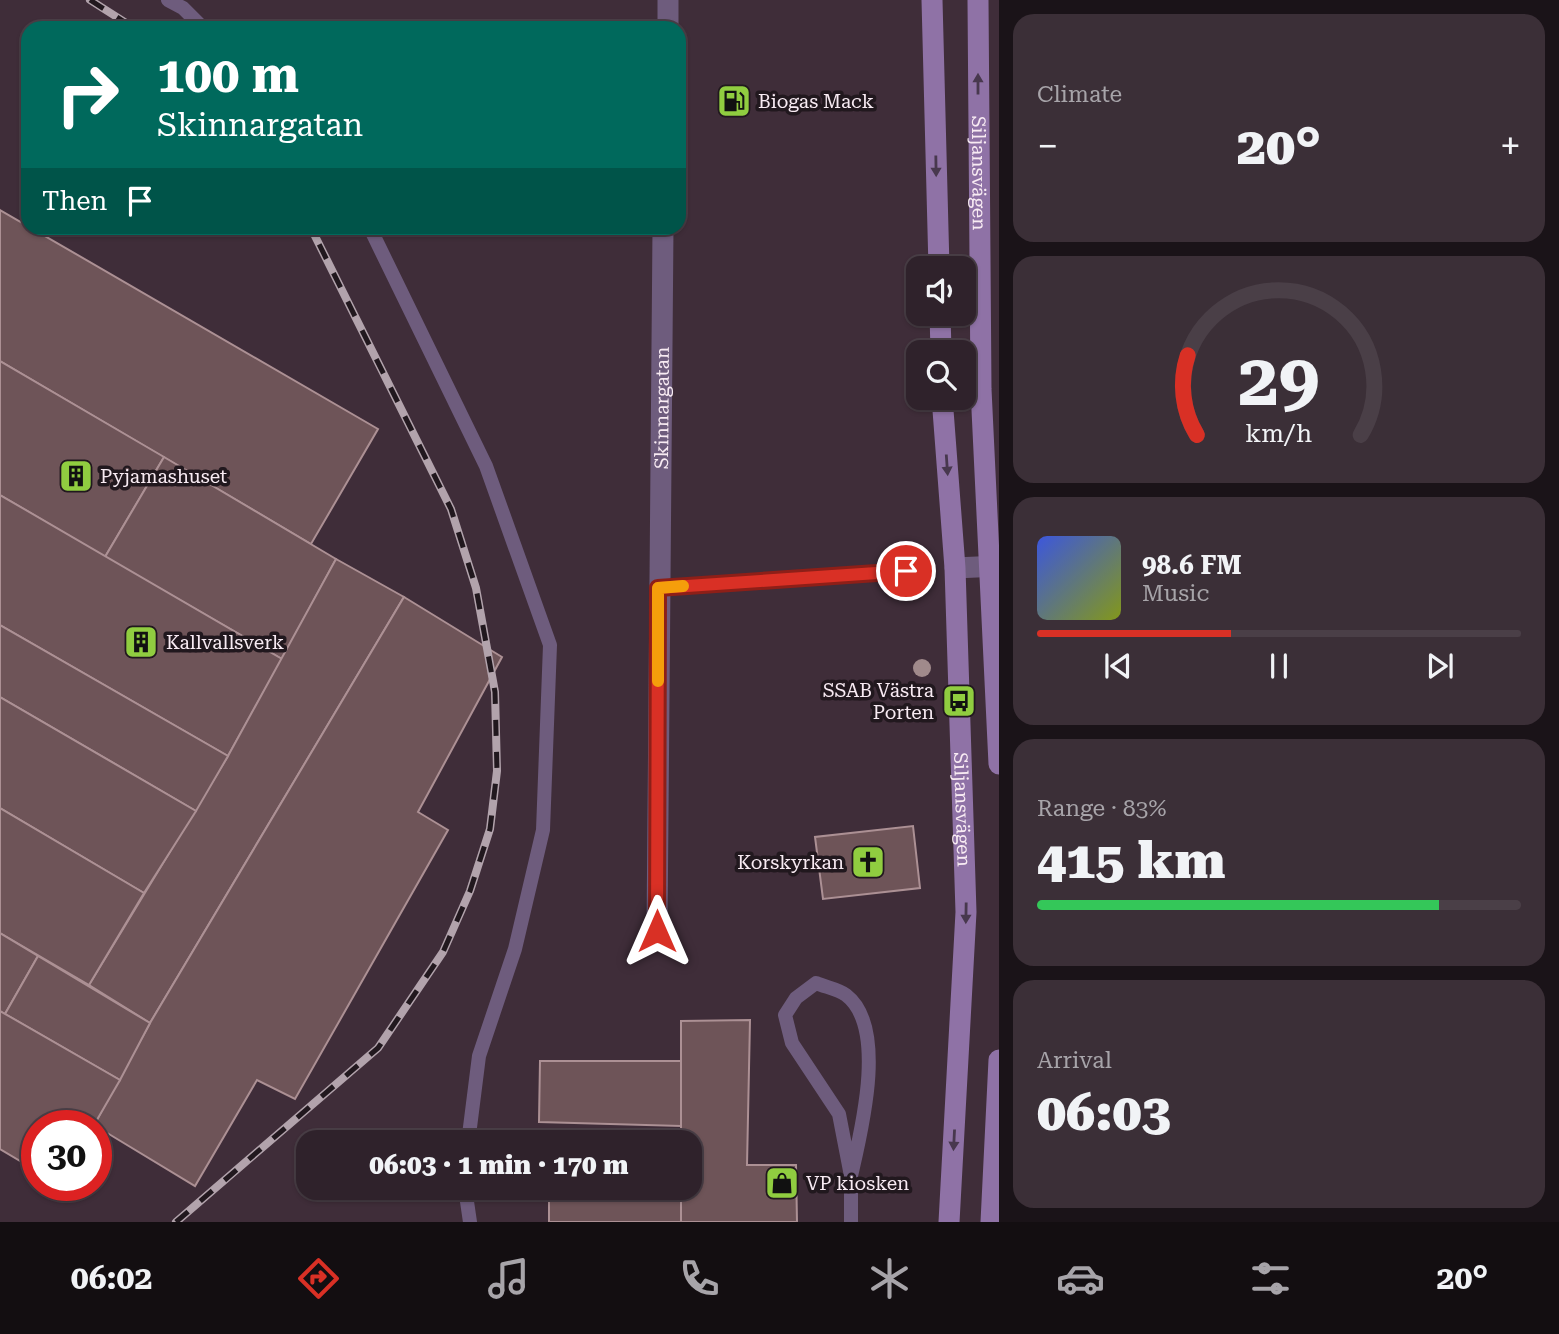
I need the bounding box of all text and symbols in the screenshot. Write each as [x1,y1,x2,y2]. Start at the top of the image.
text: 100 m [157,47,299,104]
icon: right [42,49,133,140]
one-way arrow [972,73,984,95]
text: Climate [1037,81,1122,108]
fuel station icon: Biogas Mack [715,82,753,120]
place label: Biogas Mack [758,90,874,113]
text: Skinnargatan [157,106,363,144]
street label: Siljansvägen [967,116,991,230]
text: 20° [1237,116,1321,177]
text: − [1037,124,1058,168]
text: + [1500,124,1521,168]
one-way arrow [930,155,942,177]
icon: arrive [121,182,159,220]
text: Then [42,186,107,216]
map controls [906,256,976,410]
button: sound [906,256,976,326]
text: 29 [1238,339,1320,424]
button: search [906,340,976,410]
street label: Skinnargatan [649,347,673,469]
text: km/h [1246,419,1312,448]
one-way arrow [942,455,953,477]
building icon: Pyjamashuset [57,457,95,495]
place label: Pyjamashuset [100,465,227,488]
pin [876,541,936,601]
text: 98.6 FM [1142,550,1242,580]
icon: arrive [887,552,925,590]
text: Music [1142,580,1209,607]
building icon: Kallvallsverk [122,623,160,661]
place label: Kallvallsverk [166,631,284,654]
icon: previous [1099,647,1137,685]
icon: pause [1260,647,1298,685]
icon: next [1421,647,1459,685]
place label: SSAB Västra Porten [823,679,935,724]
bus stop icon: SSAB Västra Porten [940,682,978,720]
street label: Siljansvägen [949,752,976,867]
text: Range · 83% [1037,795,1166,822]
text: 415 km [1037,830,1225,891]
church icon: Korskyrkan [849,843,887,881]
place label: Korskyrkan [737,851,844,874]
position arrow [620,894,694,968]
one-way arrow [960,902,972,924]
text: Arrival [1037,1047,1112,1074]
text: 06:03 [1037,1082,1171,1143]
speed limit sign: 30 [21,1110,112,1201]
one-way arrow [948,1129,959,1151]
text: 06:03 · 1 min · 170 m [369,1150,629,1180]
shop icon: VP kiosken [763,1164,801,1202]
place label: VP kiosken [806,1172,909,1195]
icon: directions [294,1254,343,1303]
icon: music [484,1254,533,1303]
icon: phone [675,1254,724,1303]
icon: climate [865,1254,914,1303]
icon: car [1056,1254,1105,1303]
icon: filters [1246,1254,1295,1303]
text: 06:02 [71,1259,152,1297]
text: 20° [1436,1259,1488,1297]

